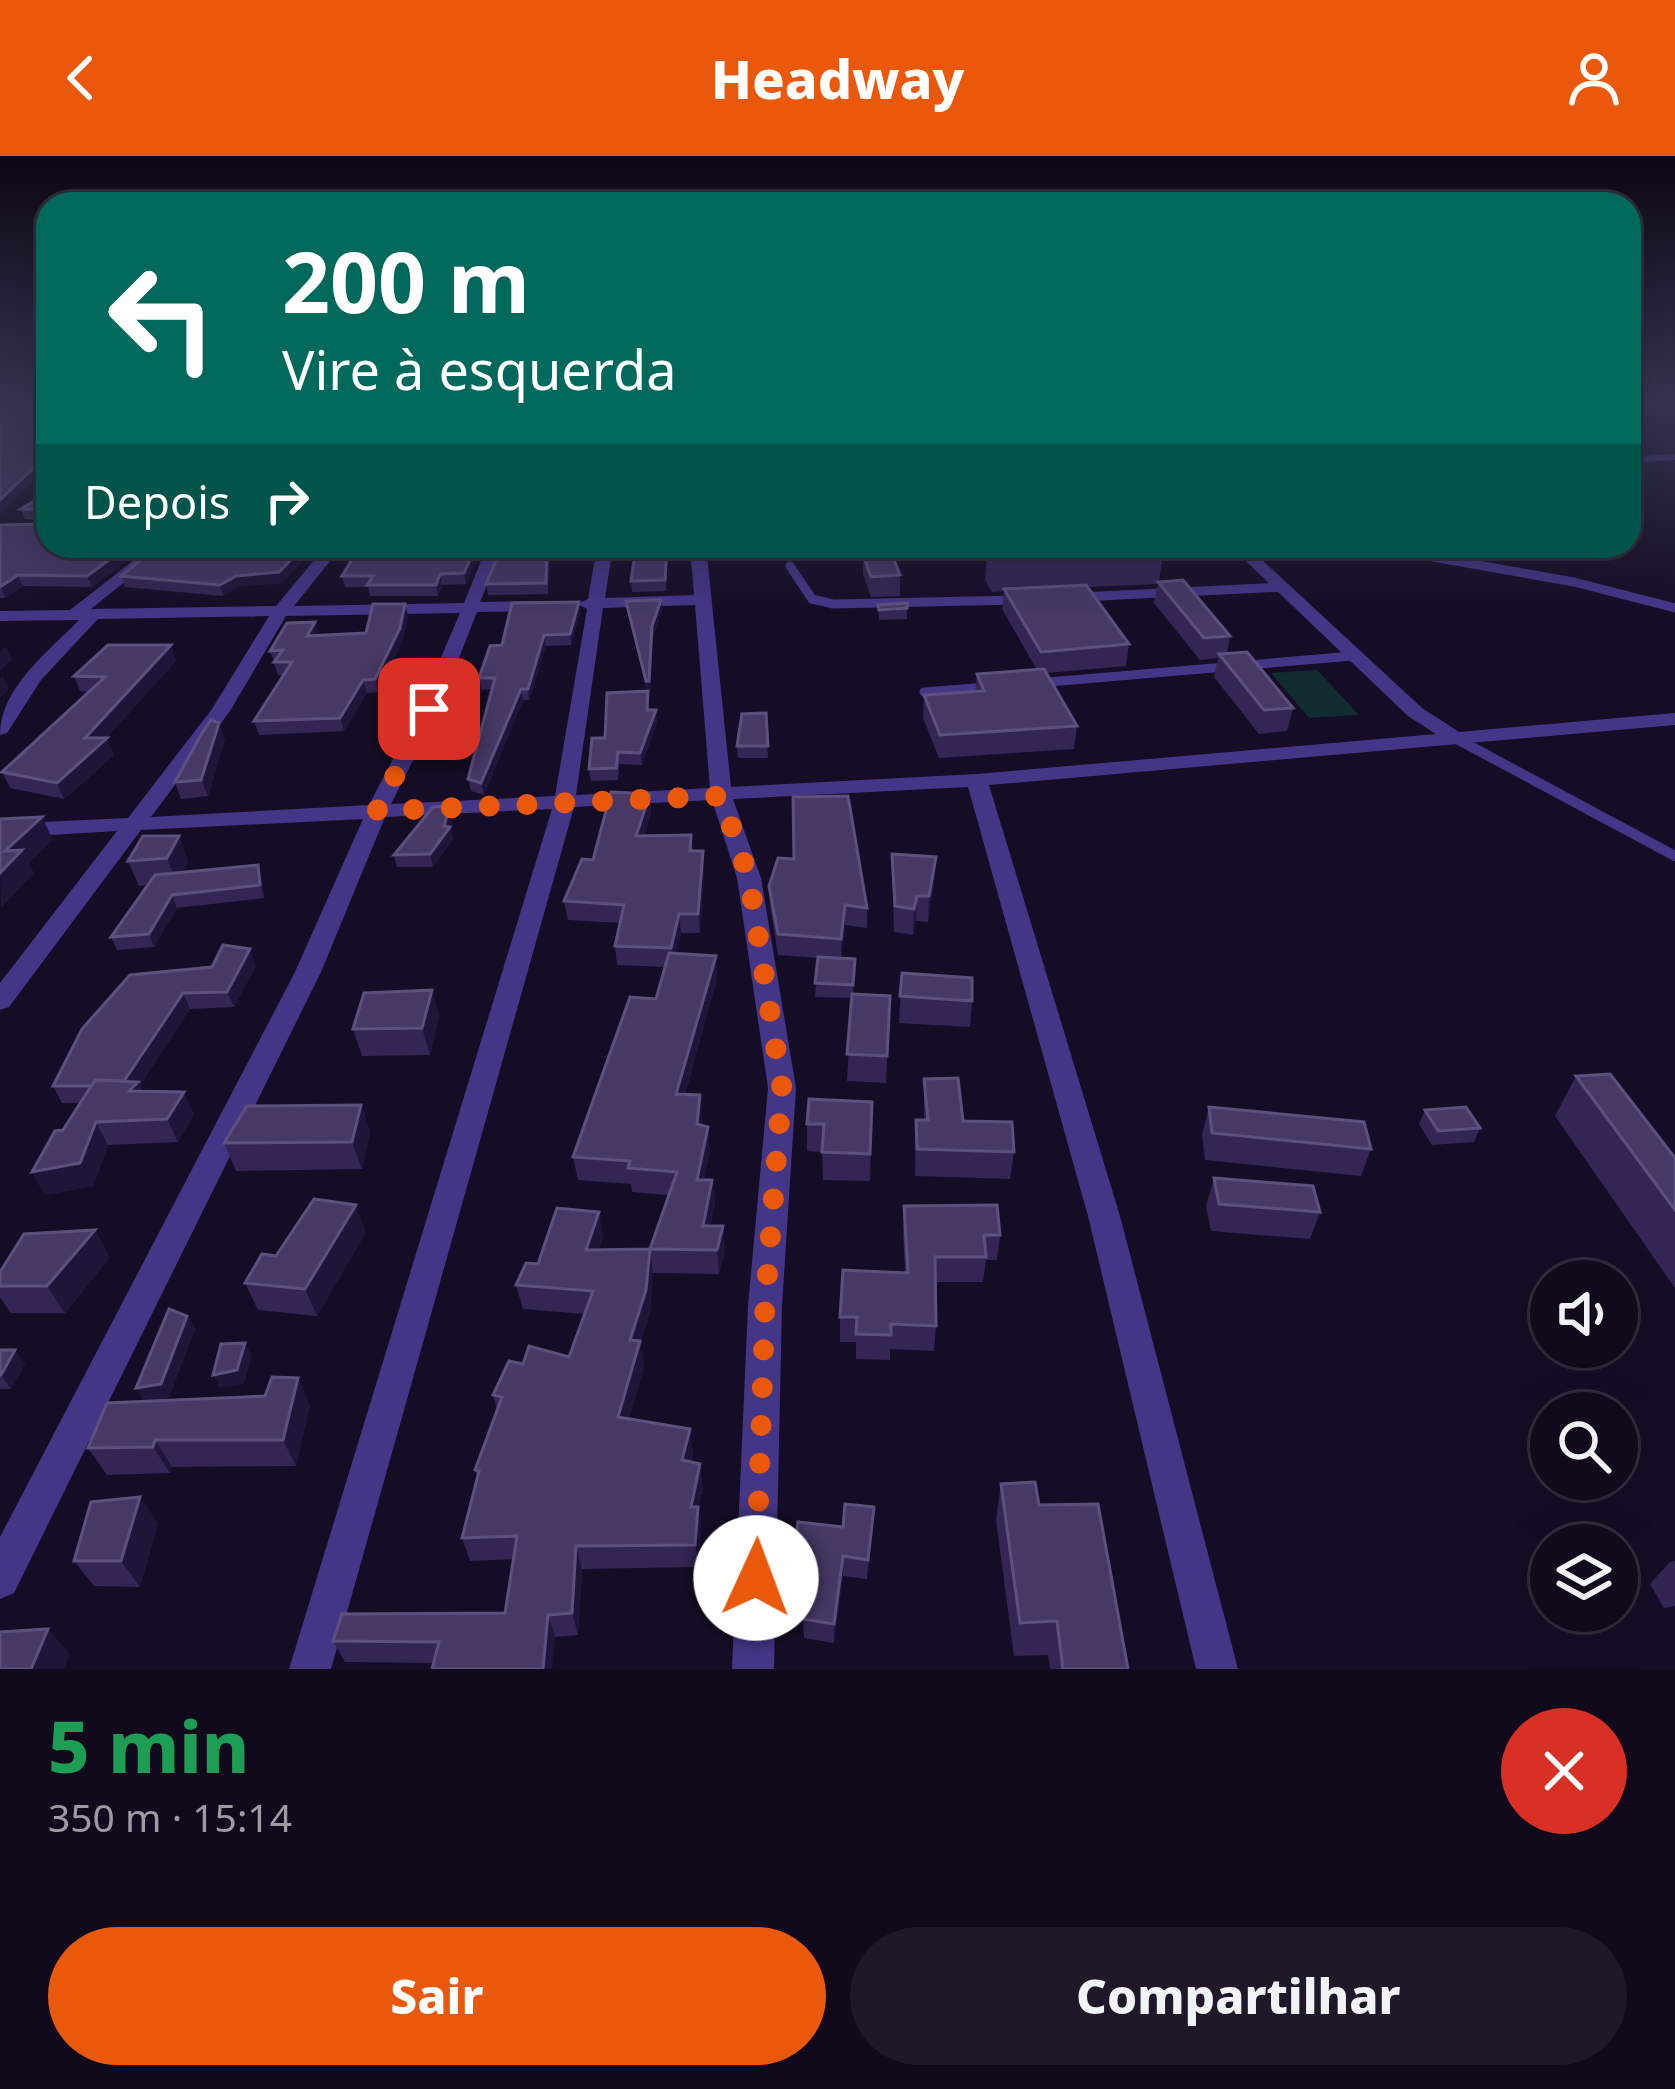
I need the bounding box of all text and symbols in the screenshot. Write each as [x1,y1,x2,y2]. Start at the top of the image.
text: Headway [711,41,964,115]
icon: back [48,45,114,111]
icon: person [1561,45,1627,111]
text: 200 m [282,223,530,338]
icon: left [84,240,240,396]
text: Vire à esquerda [282,332,676,406]
icon: right [254,468,320,534]
text: Depois [84,471,230,532]
pin [378,658,480,760]
icon: arrive [396,676,462,742]
map controls [1530,1260,1638,1632]
button: sound [1530,1260,1638,1368]
button: search [1530,1392,1638,1500]
position arrow [693,1515,819,1641]
button: layers [1530,1524,1638,1632]
text: 5 min [48,1696,249,1794]
button: close [1501,1708,1627,1834]
text: 350 m · 15:14 [48,1790,292,1843]
button: Sair [48,1927,826,2065]
button: Compartilhar [850,1927,1627,2065]

